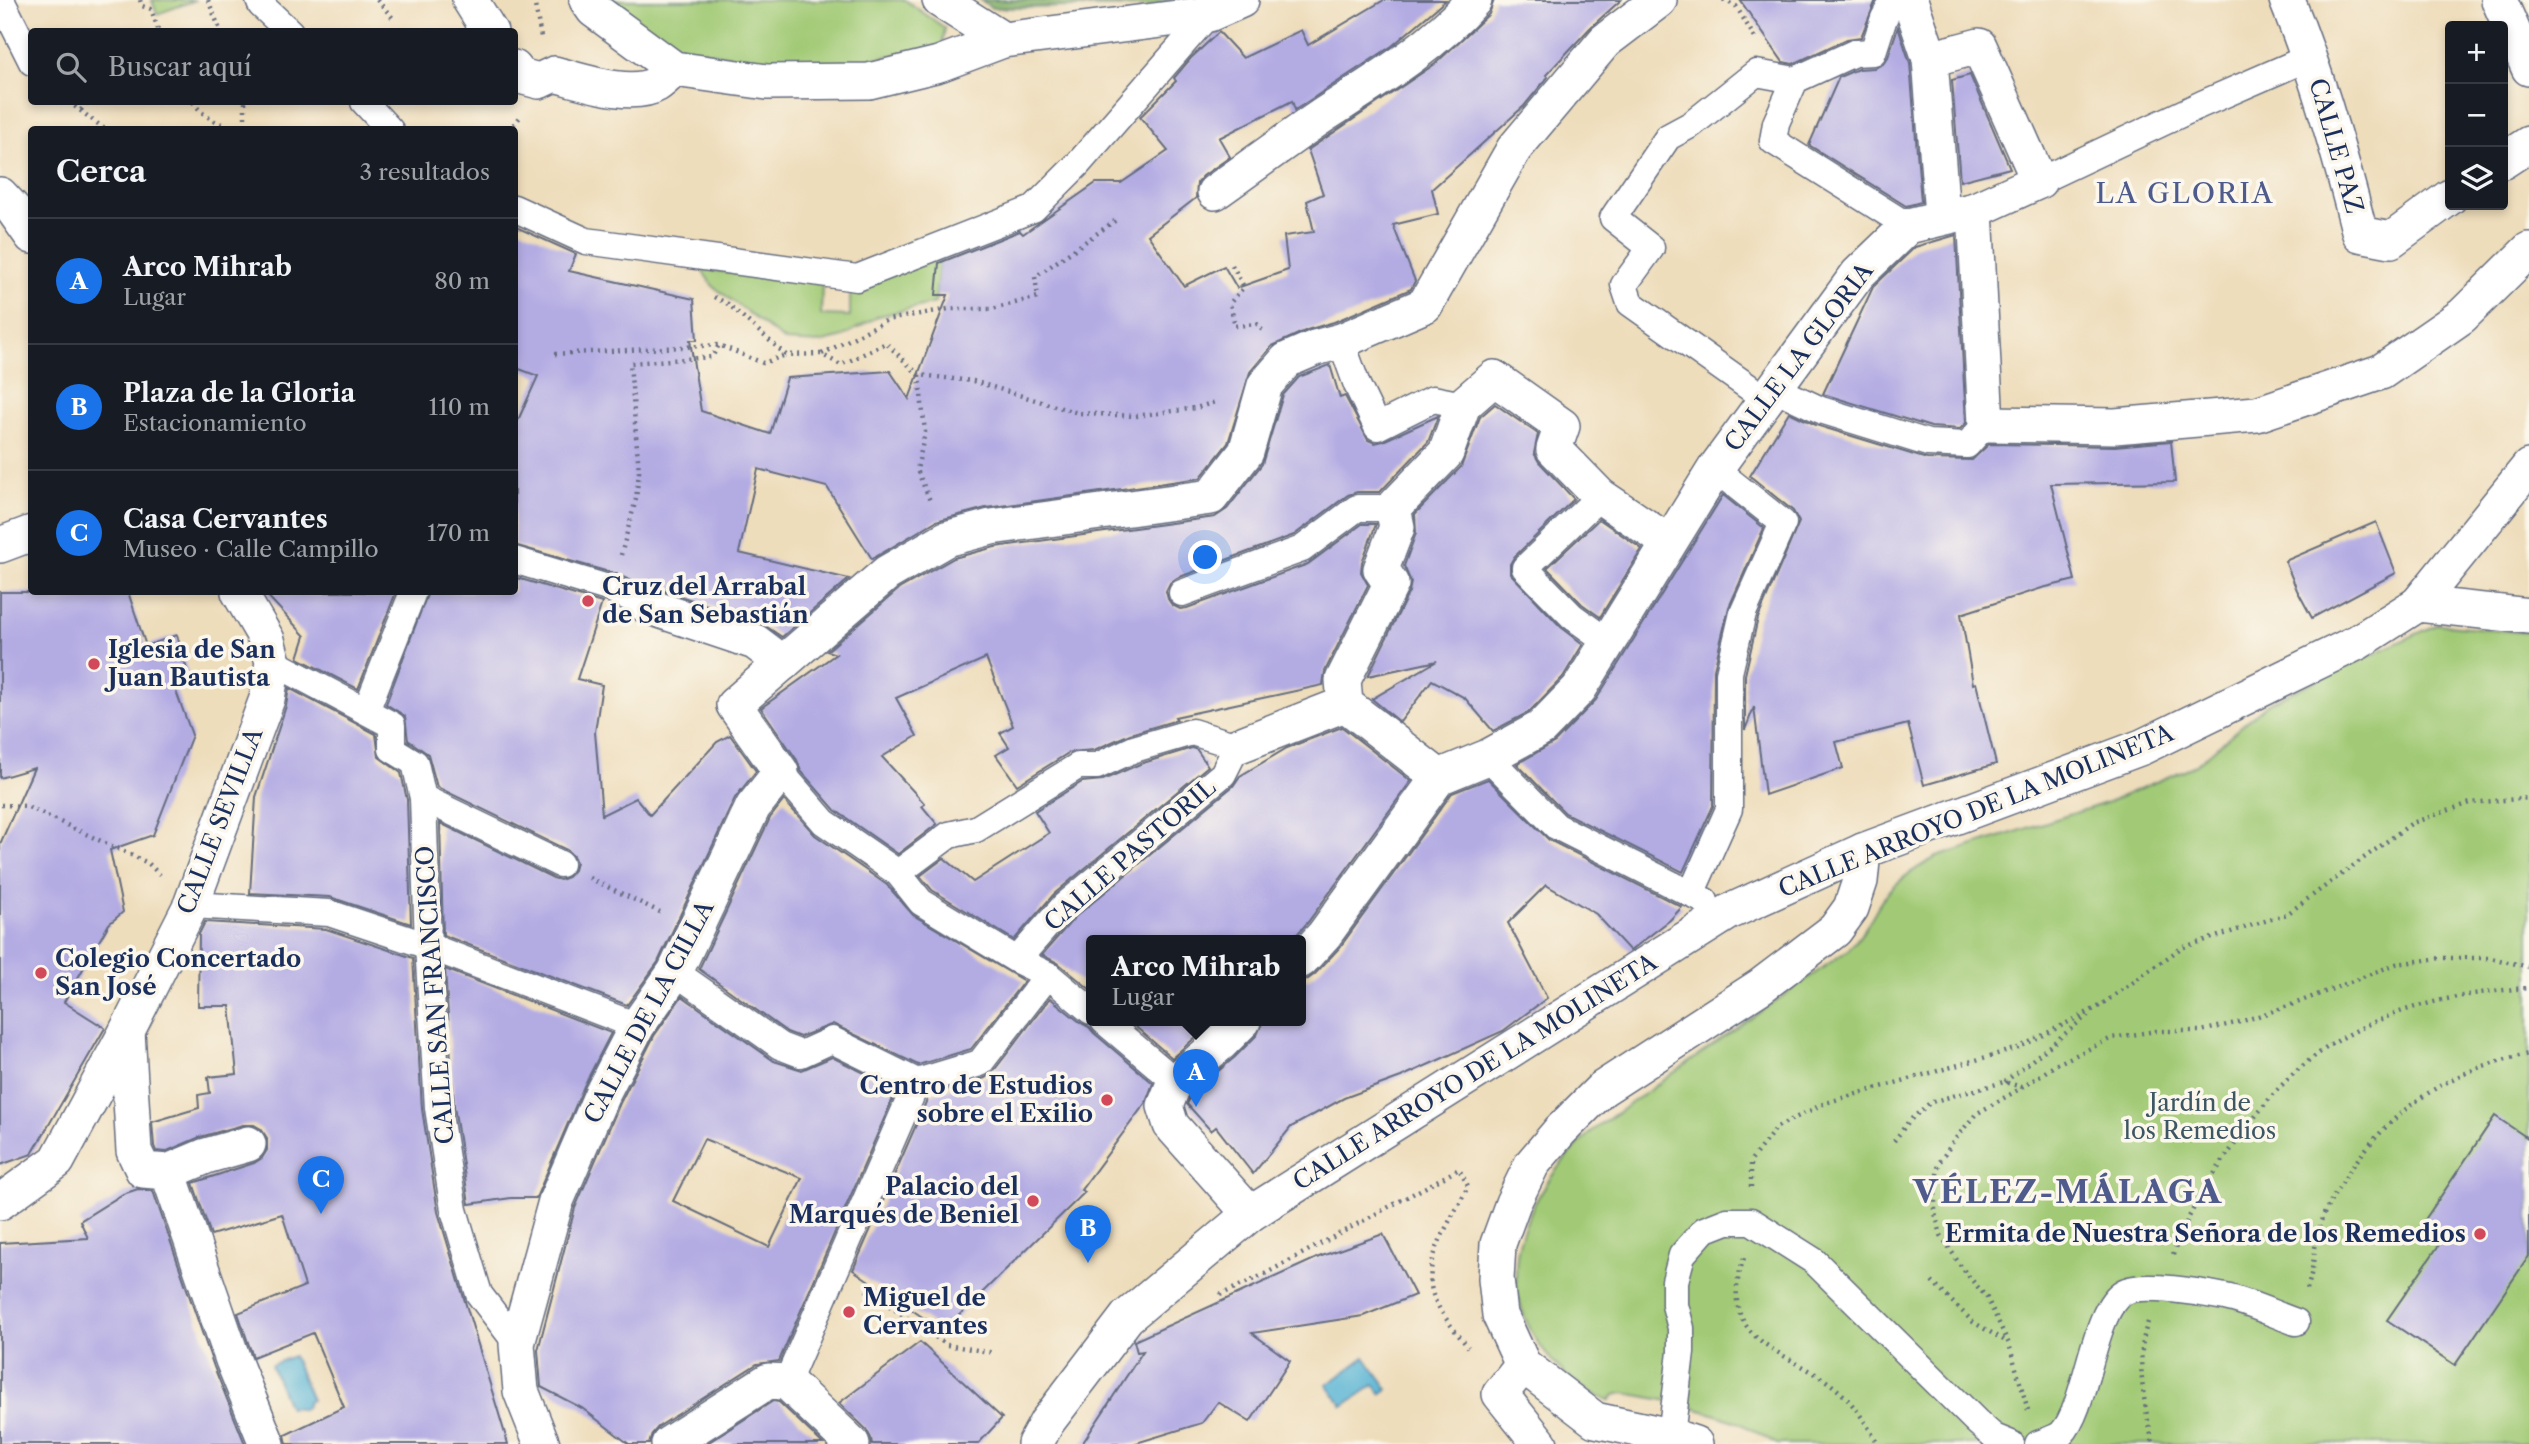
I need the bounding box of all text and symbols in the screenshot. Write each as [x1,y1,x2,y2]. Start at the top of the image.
map controls [2445,21,2508,210]
button: + [2445,21,2508,84]
search box [28,28,518,105]
icon: search [52,48,90,86]
text: Buscar aquí [108,51,252,83]
street label: CALLE PAZ [2303,75,2370,217]
button: − [2445,84,2508,147]
button: layers [2445,147,2508,210]
text: Cerca [56,153,146,190]
text: 3 resultados [360,158,490,186]
district label: LA GLORIA [2095,176,2275,210]
text: Arco Mihrab [123,251,292,283]
street label: CALLE LA GLORIA [1718,256,1880,457]
text: A [70,267,88,295]
text: 80 m [434,267,490,295]
text: Lugar [123,283,186,311]
text: Plaza de la Gloria [123,377,356,409]
text: B [70,393,88,421]
text: 110 m [429,393,490,421]
text: Estacionamiento [123,409,307,437]
text: Casa Cervantes [123,503,328,535]
text: C [70,519,88,547]
text: 170 m [427,519,490,547]
text: Museo · Calle Campillo [123,535,379,563]
your location [1188,540,1222,574]
place label: Cruz del Arrabal de San Sebastián [602,572,809,629]
marker: Cruz del Arrabal de San Sebastián [580,593,596,609]
place label: Iglesia de San Juan Bautista [104,635,276,692]
marker: Iglesia de San Juan Bautista [86,656,102,672]
street label: CALLE ARROYO DE LA MOLINETA [1774,717,2179,903]
street label: CALLE SEVILLA [171,722,269,918]
street label: CALLE PASTORIL [1038,772,1221,937]
street label: CALLE SAN FRANCISCO [410,845,459,1145]
street label: CALLE DE LA CILLA [577,894,720,1128]
popup [1086,935,1306,1026]
place label: Colegio Concertado San José [55,944,301,1001]
street label: CALLE ARROYO DE LA MOLINETA [1287,946,1663,1196]
text: Arco Mihrab [1111,951,1281,983]
marker: Colegio Concertado San José [33,965,49,981]
text: Lugar [1111,983,1175,1011]
pin: A [1173,1049,1219,1107]
place label: Centro de Estudios sobre el Exilio [859,1071,1093,1128]
park label: Jardín de los Remedios [2124,1088,2276,1145]
marker: Centro de Estudios sobre el Exilio [1099,1092,1115,1108]
pin: C [298,1156,344,1214]
place label: Palacio del Marqués de Beniel [789,1172,1019,1229]
district label: VÉLEZ-MÁLAGA [1912,1172,2223,1211]
marker: Palacio del Marqués de Beniel [1025,1193,1041,1209]
pin: B [1065,1205,1111,1263]
place label: Ermita de Nuestra Señora de los Remedios [1945,1219,2466,1248]
marker: Ermita de Nuestra Señora de los Remedios [2472,1226,2488,1242]
place label: Miguel de Cervantes [863,1283,988,1340]
marker: Miguel de Cervantes [841,1304,857,1320]

